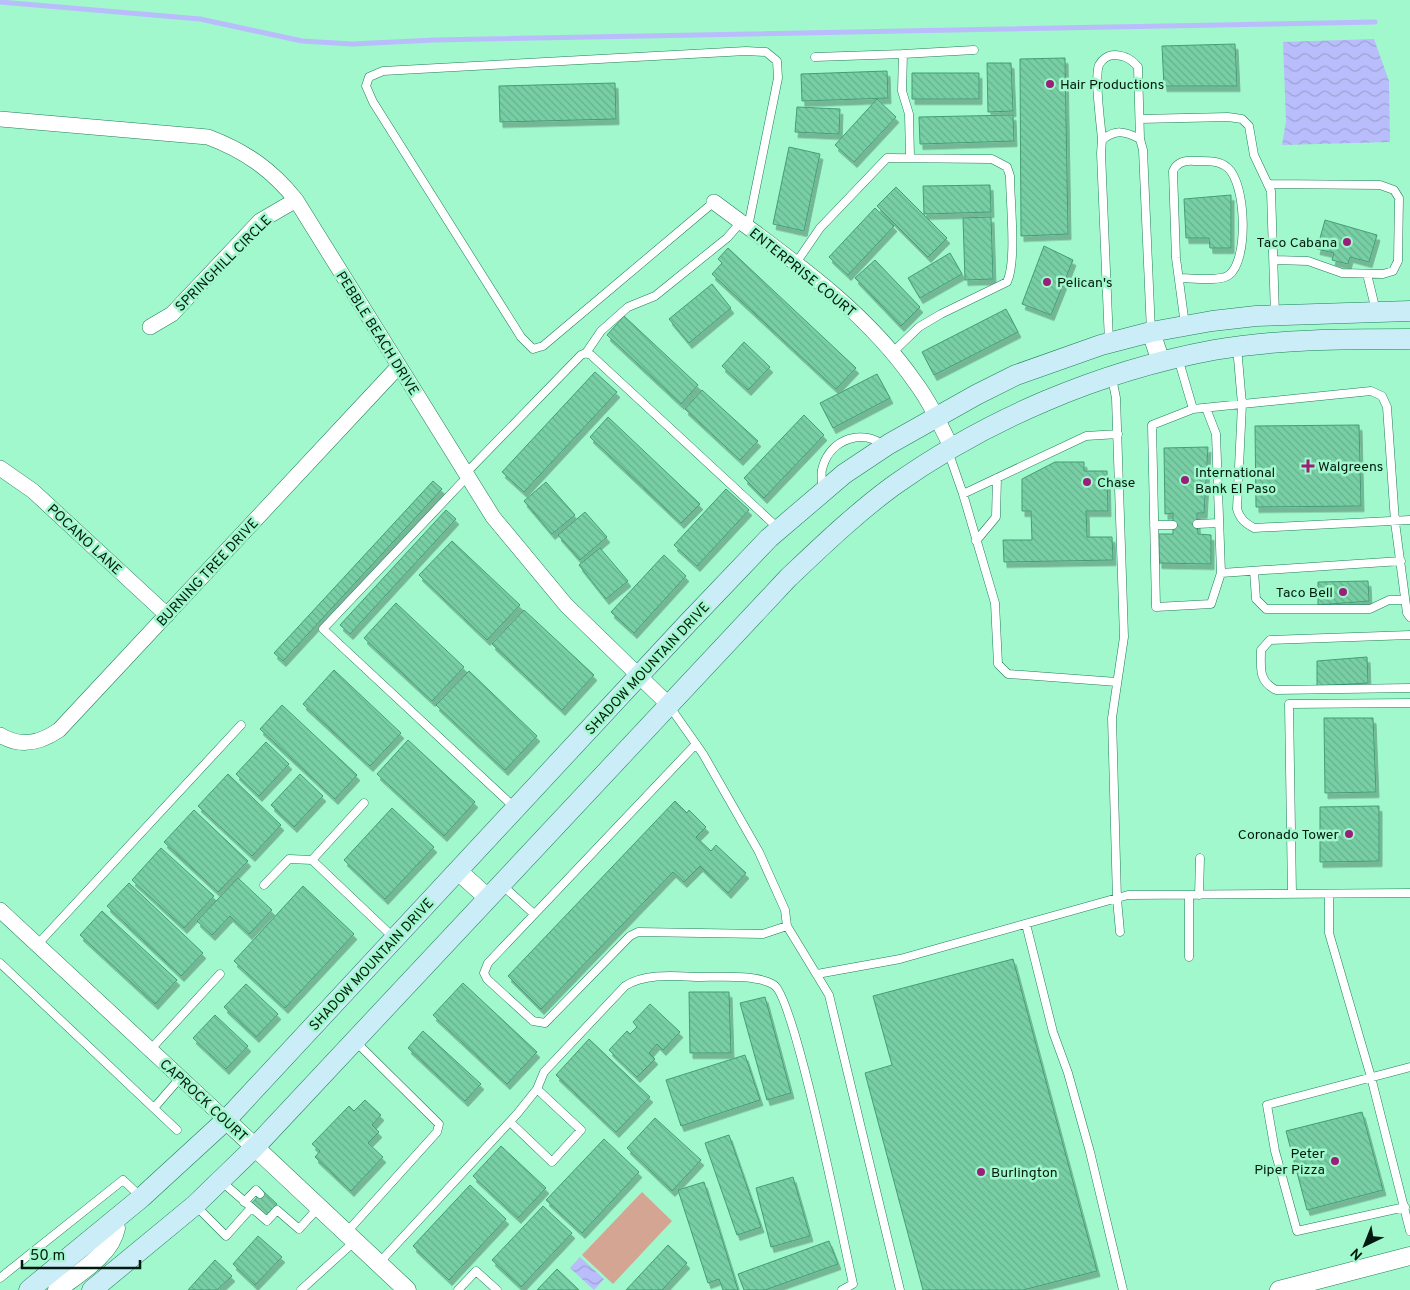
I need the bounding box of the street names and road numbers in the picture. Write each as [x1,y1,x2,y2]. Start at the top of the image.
street label: SPRINGHILL CIRCLE [172,212,276,316]
street label: ENTERPRISE COURT [745,225,859,321]
street label: PEBBLE BEACH DRIVE [332,269,422,399]
street label: POCANO LANE [43,501,125,579]
street label: BURNING TREE DRIVE [154,516,263,631]
street label: SHADOW MOUNTAIN DRIVE [582,599,714,739]
street label: SHADOW MOUNTAIN DRIVE [306,895,438,1035]
street label: CAPROCK COURT [156,1056,250,1146]

